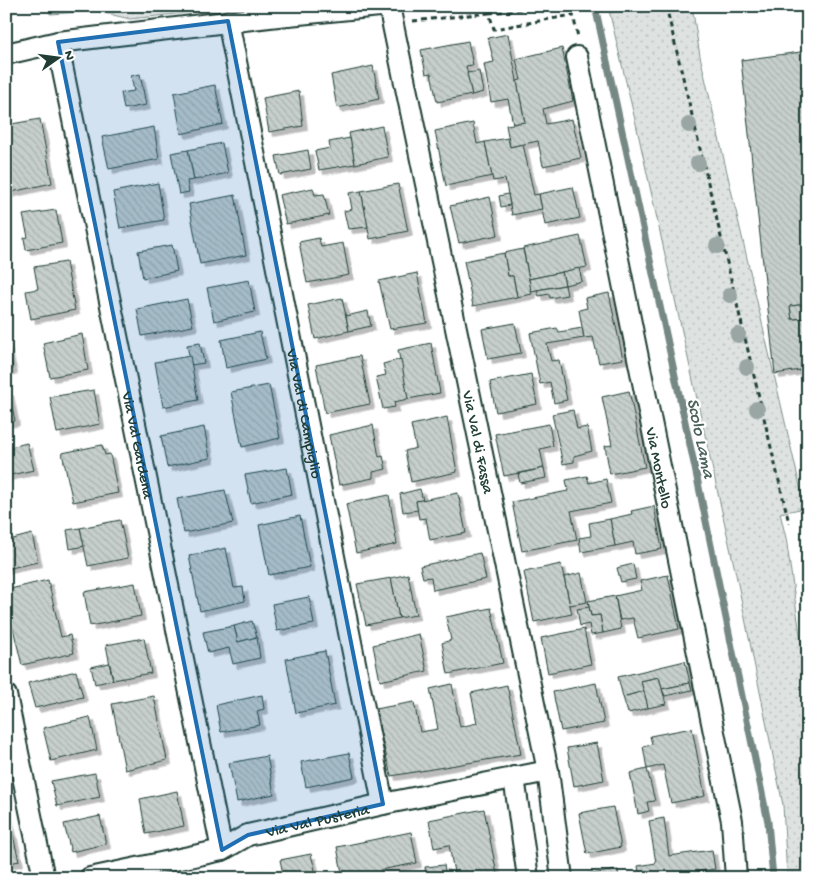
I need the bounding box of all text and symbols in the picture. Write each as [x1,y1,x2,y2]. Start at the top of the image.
north arrow [32,32,82,82]
text: N [59,49,78,62]
street label: Via Val di Campiglio [280,347,324,480]
street label: Via Val di Fassa [456,388,496,497]
street label: Via Val Gardena [115,389,156,502]
water label: Scolo Lama [681,397,718,481]
street label: Via Montello [639,425,674,511]
street label: Via Val Pusteria [264,801,373,844]

